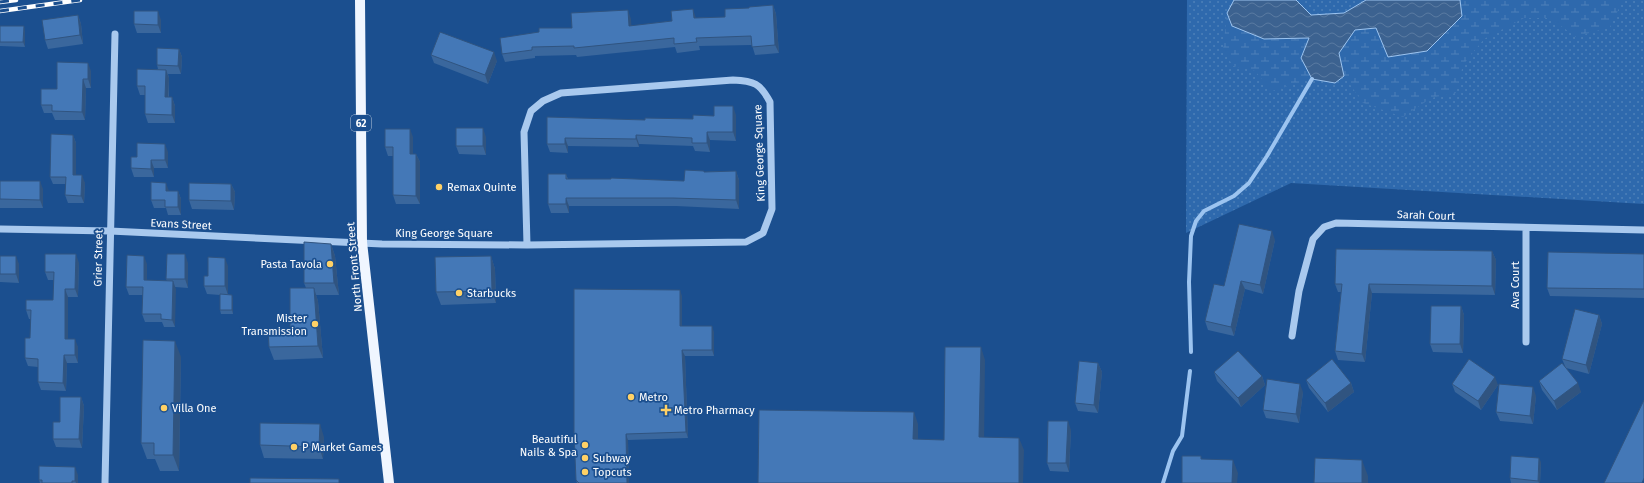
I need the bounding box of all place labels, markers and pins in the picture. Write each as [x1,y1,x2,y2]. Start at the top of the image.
place label: Remax Quinte [447,181,517,194]
marker: Remax Quinte [434,182,444,192]
place label: Pasta Tavola [261,258,322,271]
marker: Pasta Tavola [325,259,335,269]
place label: Starbucks [467,287,516,300]
marker: Starbucks [454,288,464,298]
place label: Mister Transmission [242,312,308,338]
marker: Mister Transmission [310,319,320,329]
place label: Metro [639,391,668,404]
marker: Metro [626,392,636,402]
place label: Villa One [172,402,217,415]
marker: Villa One [159,403,169,413]
place label: Metro Pharmacy [674,404,755,417]
marker: Metro Pharmacy [661,405,671,415]
place label: Beautiful Nails & Spa [520,433,577,459]
marker: Beautiful Nails & Spa [580,440,590,450]
place label: P Market Games [302,441,382,454]
marker: P Market Games [289,442,299,452]
place label: Subway [593,452,632,465]
marker: Subway [580,453,590,463]
place label: Topcuts [593,466,632,479]
marker: Topcuts [580,467,590,477]

